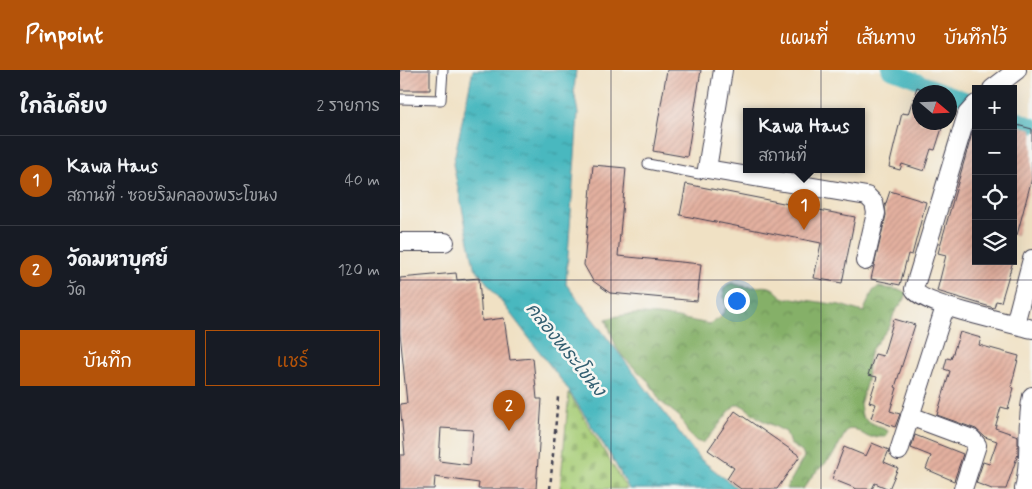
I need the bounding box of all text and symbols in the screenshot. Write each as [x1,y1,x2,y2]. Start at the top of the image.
text: Pinpoint [25,20,103,51]
text: แผนที่ [780,27,828,51]
text: เส้นทาง [856,27,916,51]
text: บันทึกไว้ [944,27,1007,51]
north arrow [912,85,957,130]
map controls [972,85,1017,265]
button: + [972,85,1017,130]
text: ใกล้เคียง [20,93,107,121]
text: 2 รายการ [317,96,380,117]
popup [743,108,865,173]
text: Kawa Haus [759,114,849,139]
button: − [972,130,1017,175]
text: สถานที่ [759,146,807,167]
text: Kawa Haus [67,154,158,179]
text: 1 [32,170,40,191]
text: 40 m [344,170,380,191]
button: locate [972,175,1017,220]
text: สถานที่ · ซอยริมคลองพระโขนง [67,186,277,207]
pin: 1 [788,189,820,230]
button: layers [972,220,1017,265]
text: วัดมหาบุศย์ [67,248,168,273]
text: 2 [32,260,40,281]
text: 120 m [338,260,380,281]
text: วัด [67,280,86,301]
your location [724,288,750,314]
water label: คลองพระโขนง [520,297,613,403]
button: บันทึก [20,330,195,386]
button: แชร์ [205,330,380,386]
pin: 2 [493,390,525,431]

